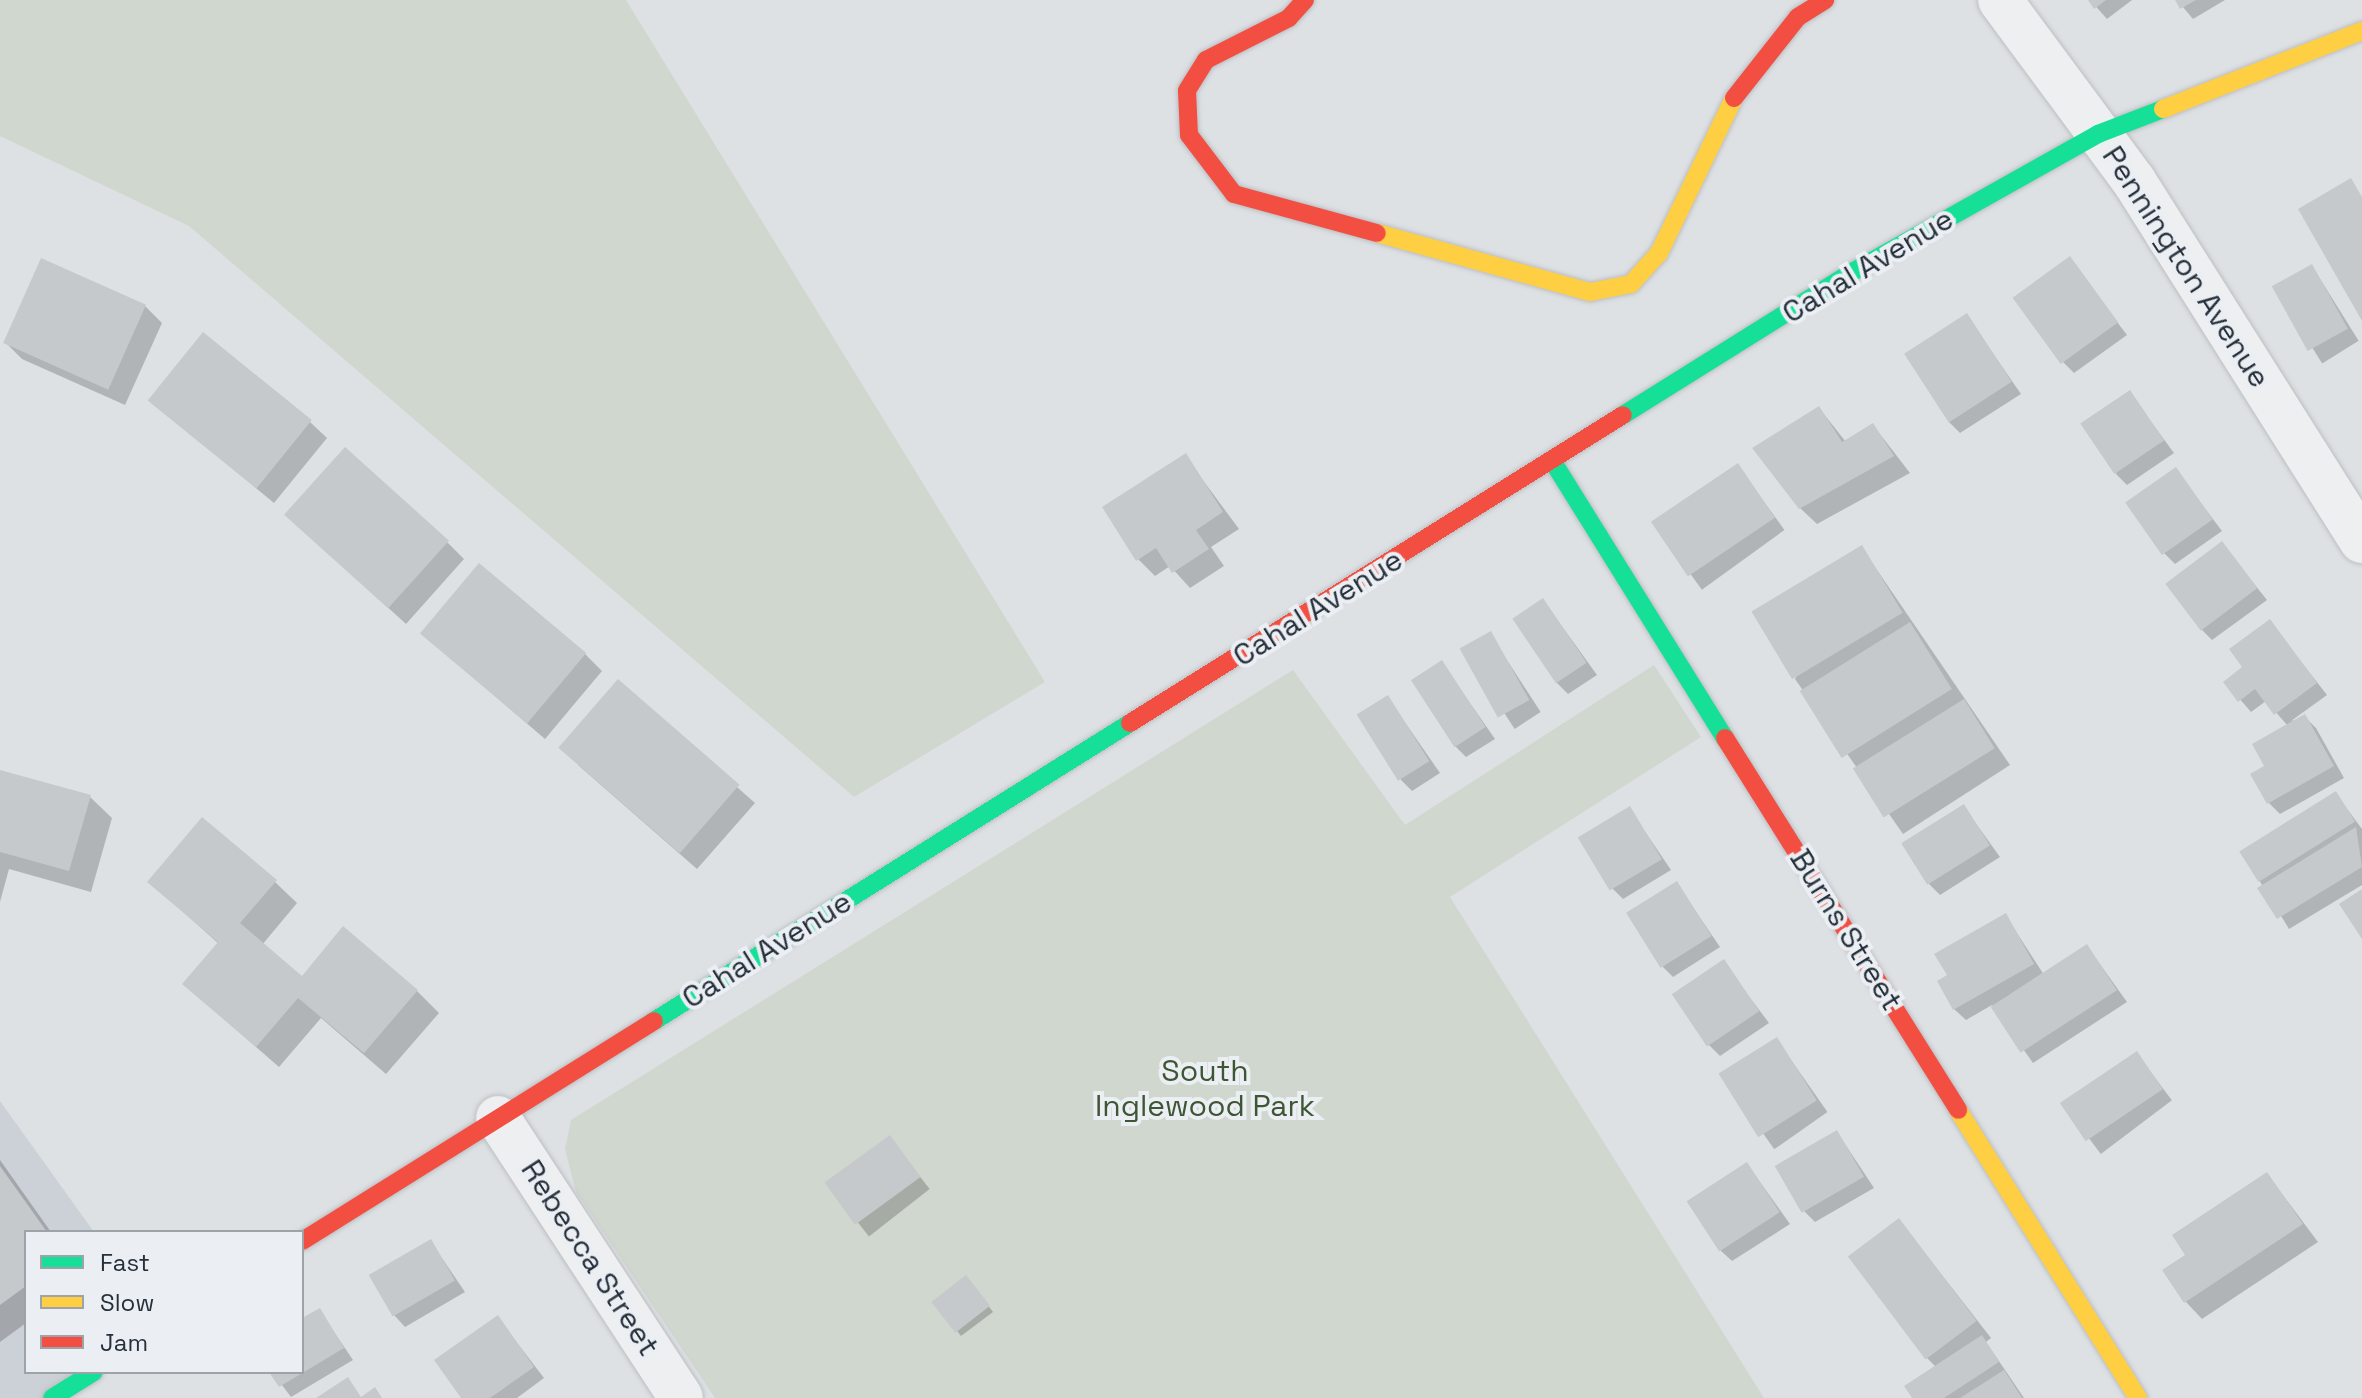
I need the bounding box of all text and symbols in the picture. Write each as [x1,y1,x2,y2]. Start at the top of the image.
street label: Pennington Avenue [2094,139,2278,395]
street label: Cahal Avenue [1776,201,1960,331]
street label: Cahal Avenue [1227,542,1409,674]
street label: Burns Street [1782,843,1910,1017]
street label: Cahal Avenue [676,884,858,1016]
park label: South Inglewood Park [1095,1053,1315,1124]
street label: Rebecca Street [513,1153,667,1363]
legend [24,1230,304,1374]
text: Fast [100,1247,150,1278]
text: Slow [100,1287,154,1318]
text: Jam [100,1327,148,1358]

